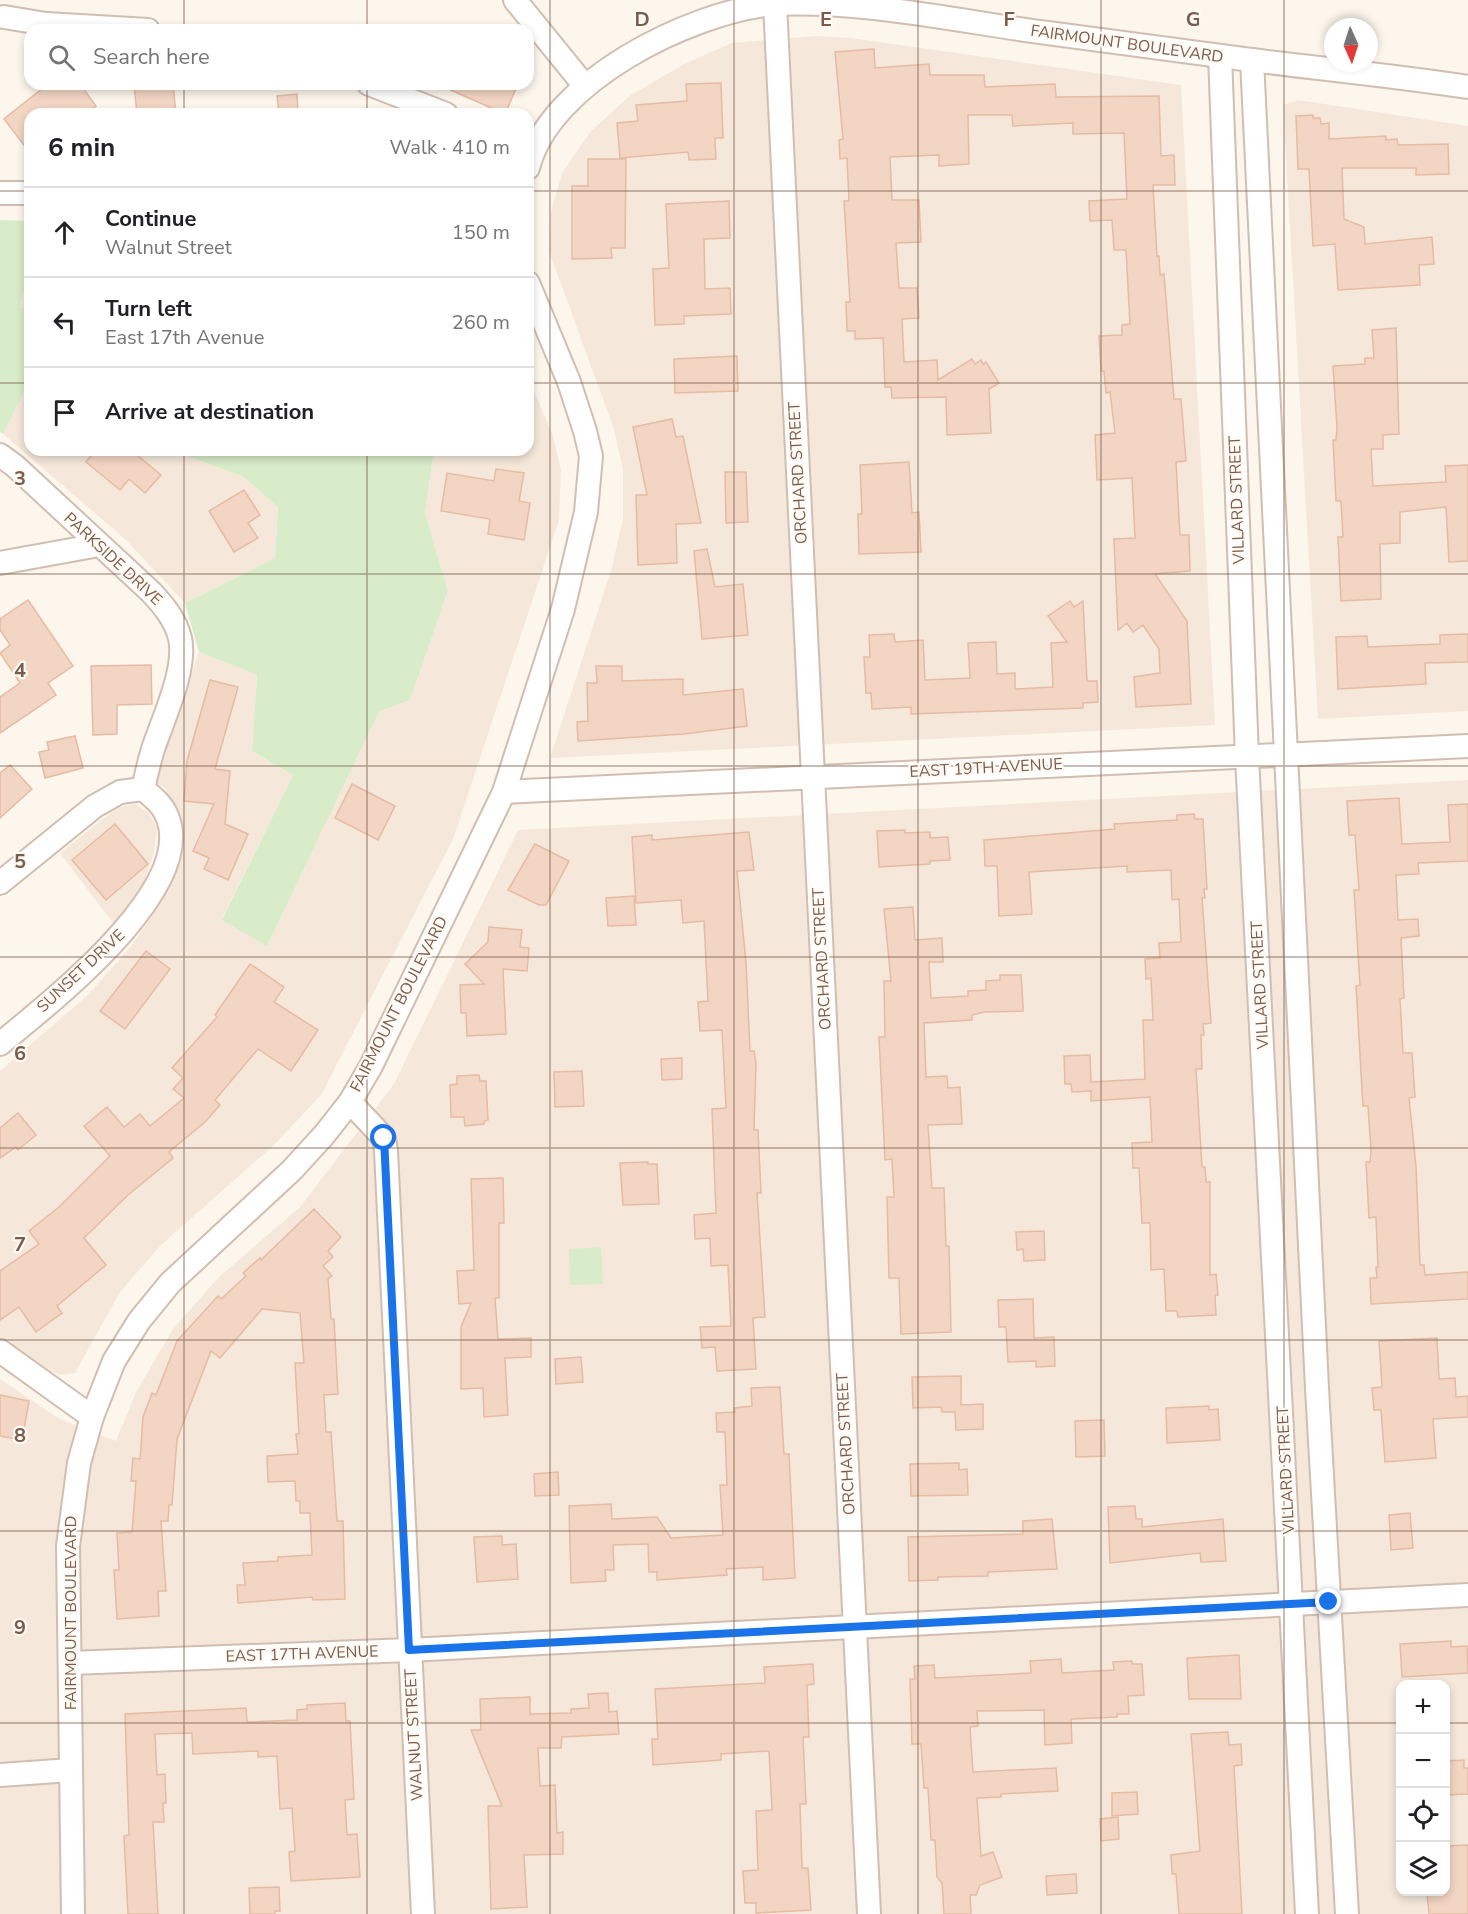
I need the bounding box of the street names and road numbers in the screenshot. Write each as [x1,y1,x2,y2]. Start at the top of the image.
street label: FAIRMOUNT BOULEVARD [1029,20,1225,68]
street label: ORCHARD STREET [783,401,813,545]
street label: VILLARD STREET [1224,435,1250,566]
street label: PARKSIDE DRIVE [59,508,167,610]
street label: EAST 19TH AVENUE [909,753,1063,783]
street label: ORCHARD STREET [807,887,837,1031]
street label: FAIRMOUNT BOULEVARD [345,912,453,1096]
street label: VILLARD STREET [1246,920,1274,1051]
street label: SUNSET DRIVE [32,924,130,1018]
street label: ORCHARD STREET [831,1372,861,1516]
street label: VILLARD STREET [1272,1405,1300,1536]
street label: FAIRMOUNT BOULEVARD [60,1516,82,1710]
street label: EAST 17TH AVENUE [225,1640,379,1668]
street label: WALNUT STREET [400,1668,428,1802]

